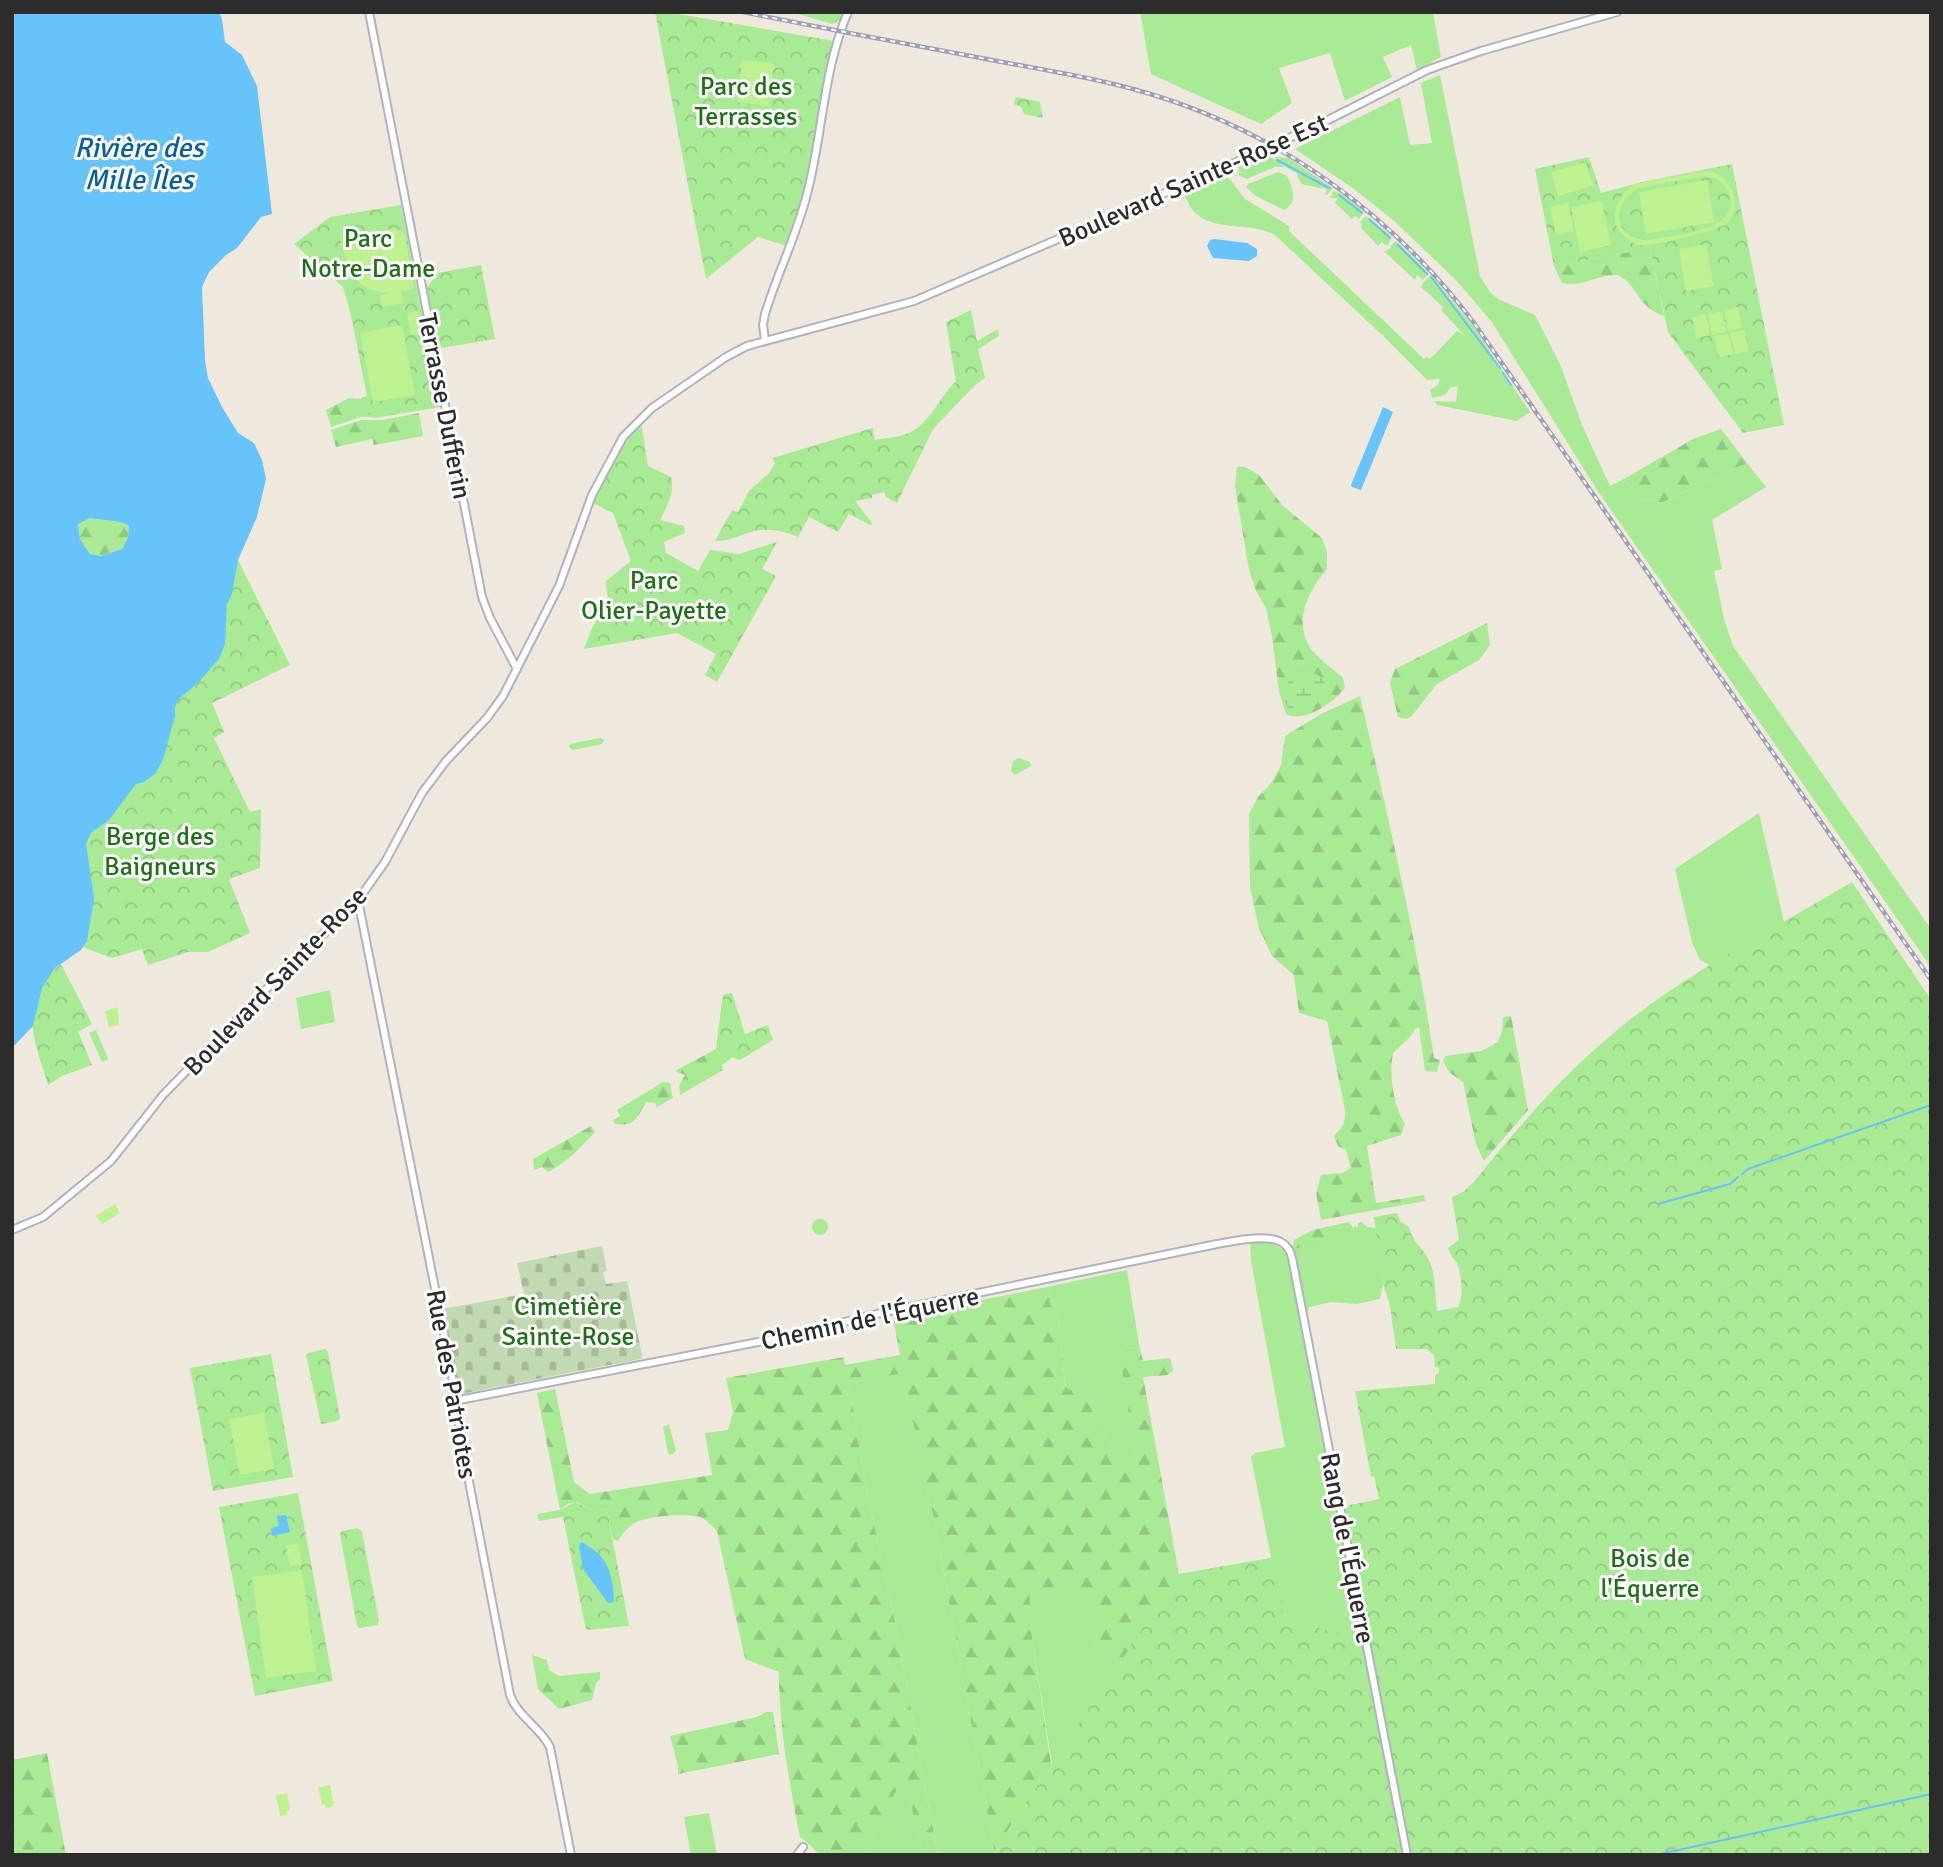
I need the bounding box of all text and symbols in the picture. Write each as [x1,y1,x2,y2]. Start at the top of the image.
park label: Parc des Terrasses [695,71,797,133]
street label: Boulevard Sainte-Rose Est [1054,107,1333,255]
water label: Rivière des Mille Îles [74,131,206,197]
park label: Parc Notre-Dame [301,223,435,285]
street label: Terrasse Dufferin [410,310,478,502]
park label: Parc Olier-Payette [581,565,727,627]
park label: Berge des Baigneurs [104,821,216,883]
street label: Boulevard Sainte-Rose [177,881,374,1083]
street label: Chemin de l'Équerre [758,1280,982,1358]
street label: Rue des Patriotes [419,1287,483,1481]
park label: Cimetière Sainte-Rose [501,1291,635,1353]
street label: Rang de l'Équerre [1313,1450,1381,1646]
park label: Bois de l'Équerre [1600,1543,1700,1605]

